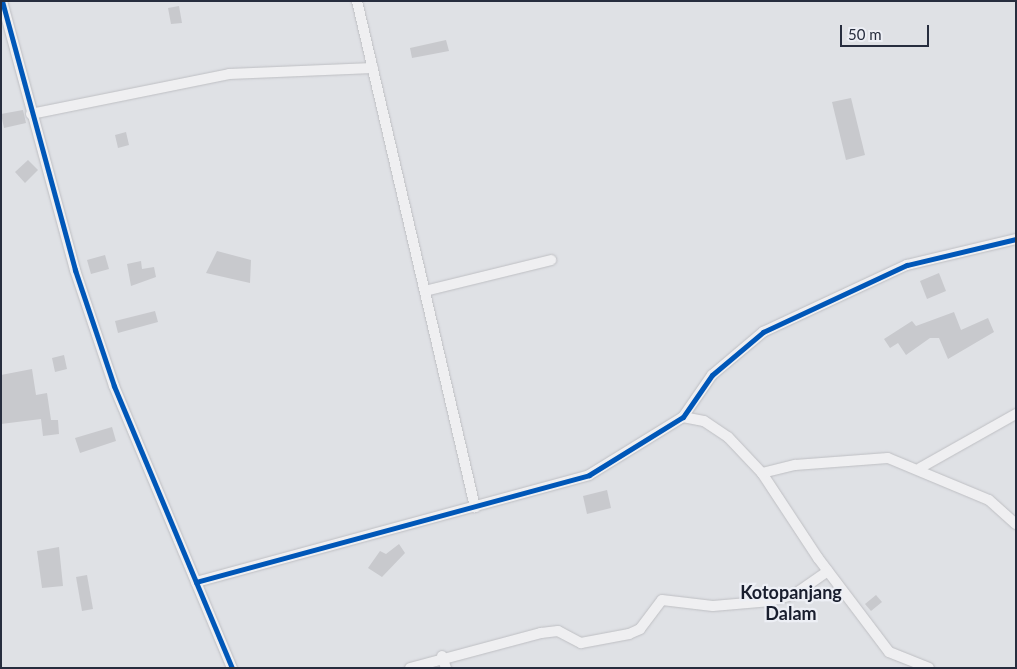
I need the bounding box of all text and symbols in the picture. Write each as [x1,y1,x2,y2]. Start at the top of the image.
scale bar [842,15,931,47]
text: 50 m [848,25,882,43]
district label: Kotopanjang Dalam [740,582,842,624]

